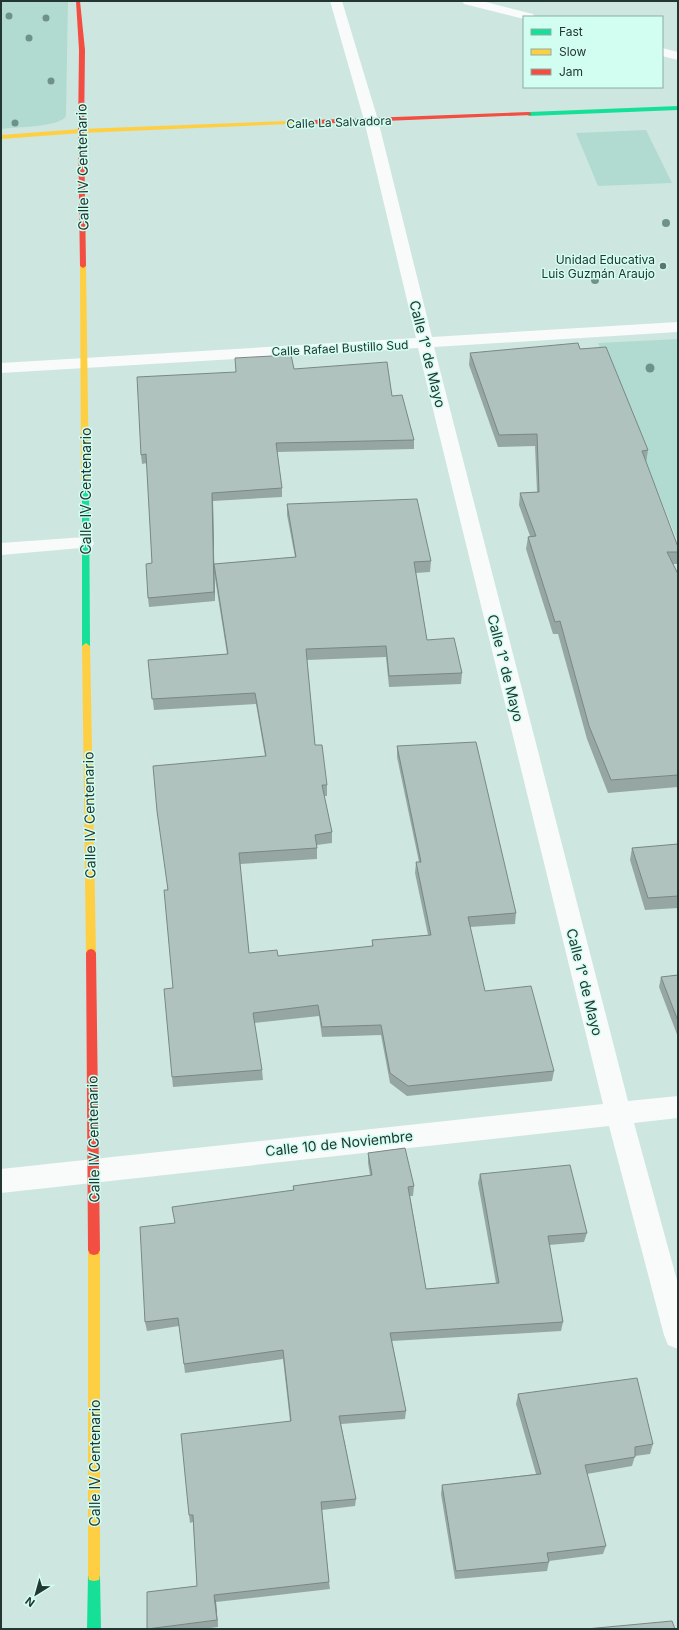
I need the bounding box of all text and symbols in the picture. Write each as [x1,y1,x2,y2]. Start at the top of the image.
legend [523,16,663,88]
text: Fast [559,24,583,39]
text: Slow [559,44,587,59]
text: Jam [559,64,583,79]
street label: Calle IV Centenario [72,103,92,231]
street label: Calle La Salvadora [286,113,392,131]
place label: Unidad Educativa Luis Guzmán Araujo [541,252,655,281]
marker: Unidad Educativa Luis Guzmán Araujo [658,261,668,271]
street label: Calle 1° de Mayo [406,299,450,409]
street label: Calle Rafael Bustillo Sud [271,337,409,359]
street label: Calle IV Centenario [77,428,94,555]
street label: Calle 1° de Mayo [484,613,528,723]
street label: Calle IV Centenario [79,751,99,879]
street label: Calle 1° de Mayo [563,927,607,1037]
street label: Calle IV Centenario [83,1075,103,1203]
street label: Calle 10 de Noviembre [264,1127,414,1159]
street label: Calle IV Centenario [86,1400,103,1527]
north arrow [16,1574,56,1614]
text: N [22,1594,38,1610]

